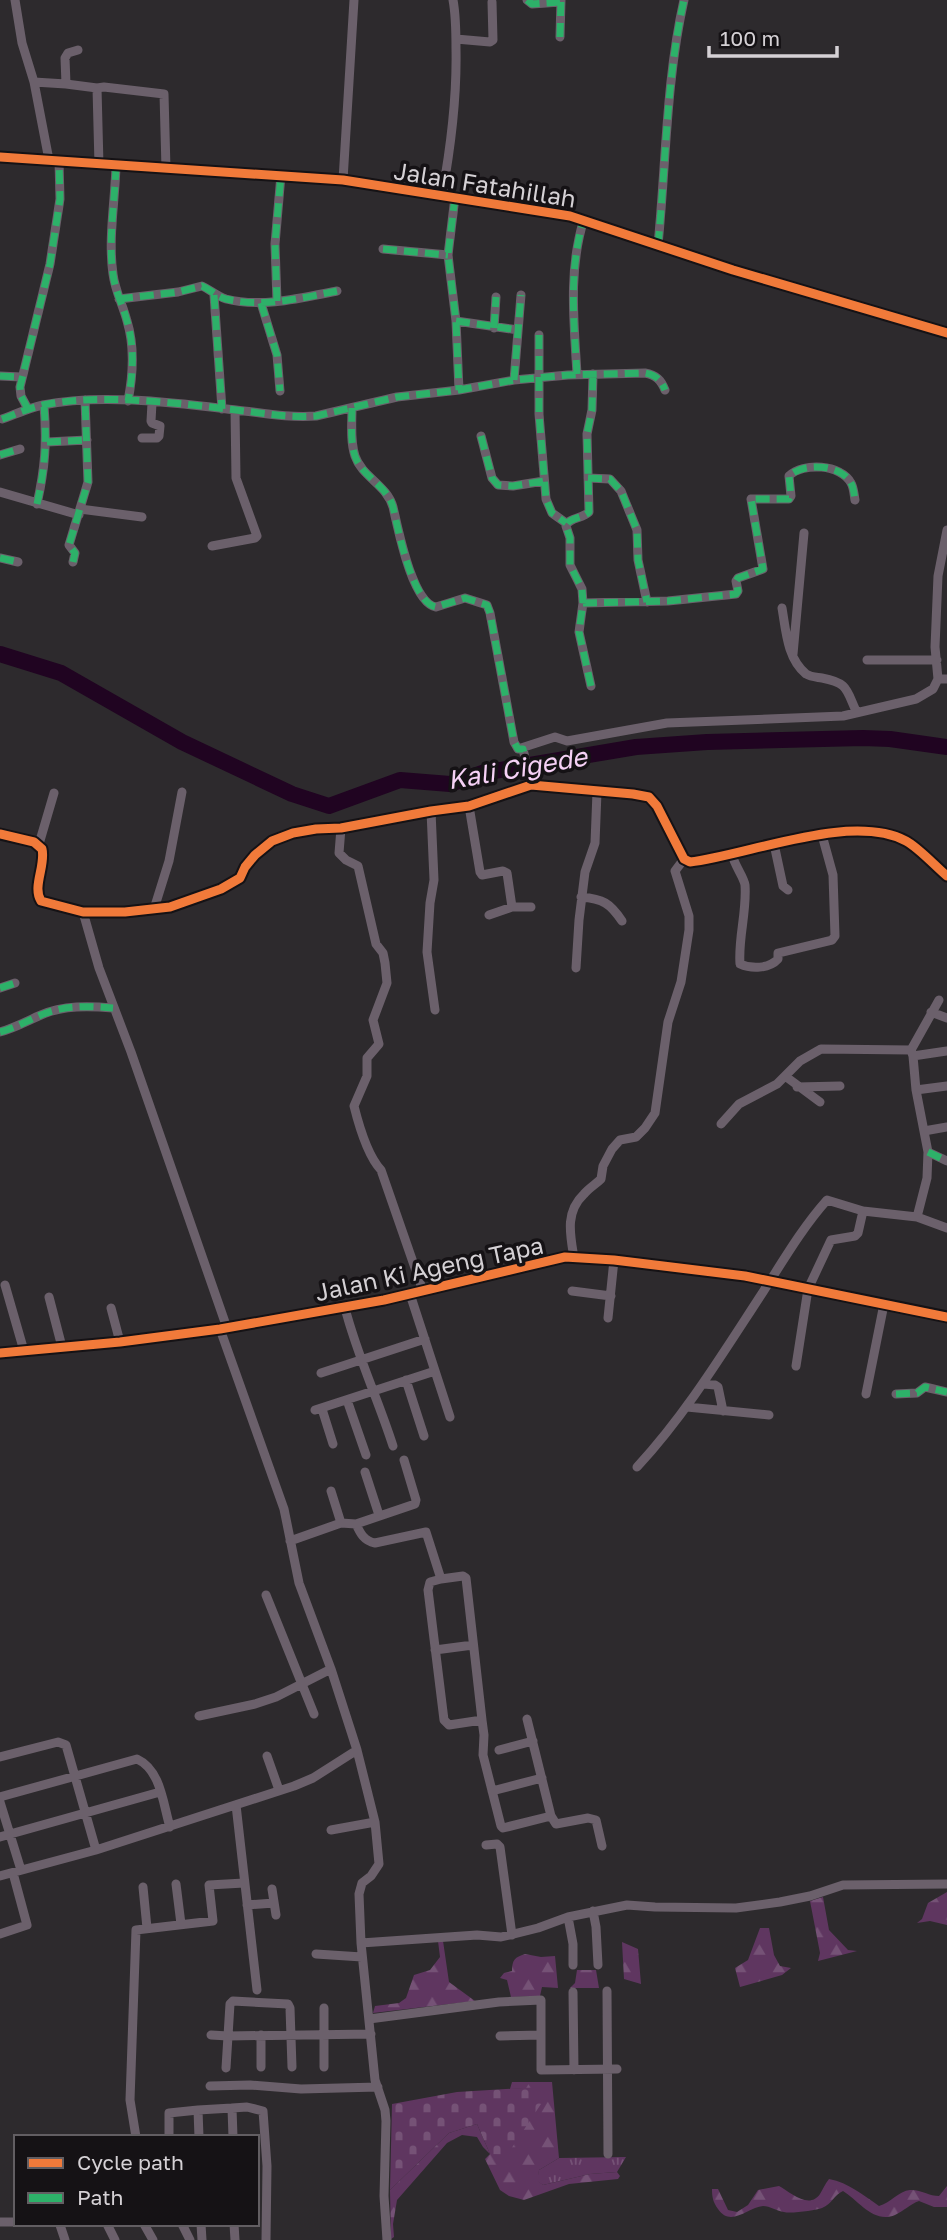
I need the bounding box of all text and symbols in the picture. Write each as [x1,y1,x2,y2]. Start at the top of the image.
scale bar [709,14,837,58]
text: 100 m [720,25,780,51]
street label: Jalan Fatahillah [392,155,578,213]
water label: Kali Cigede [445,740,591,796]
street label: Jalan Ki Ageng Tapa [312,1230,546,1306]
legend [14,2135,259,2226]
text: Cycle path [77,2149,184,2175]
text: Path [77,2184,124,2210]

